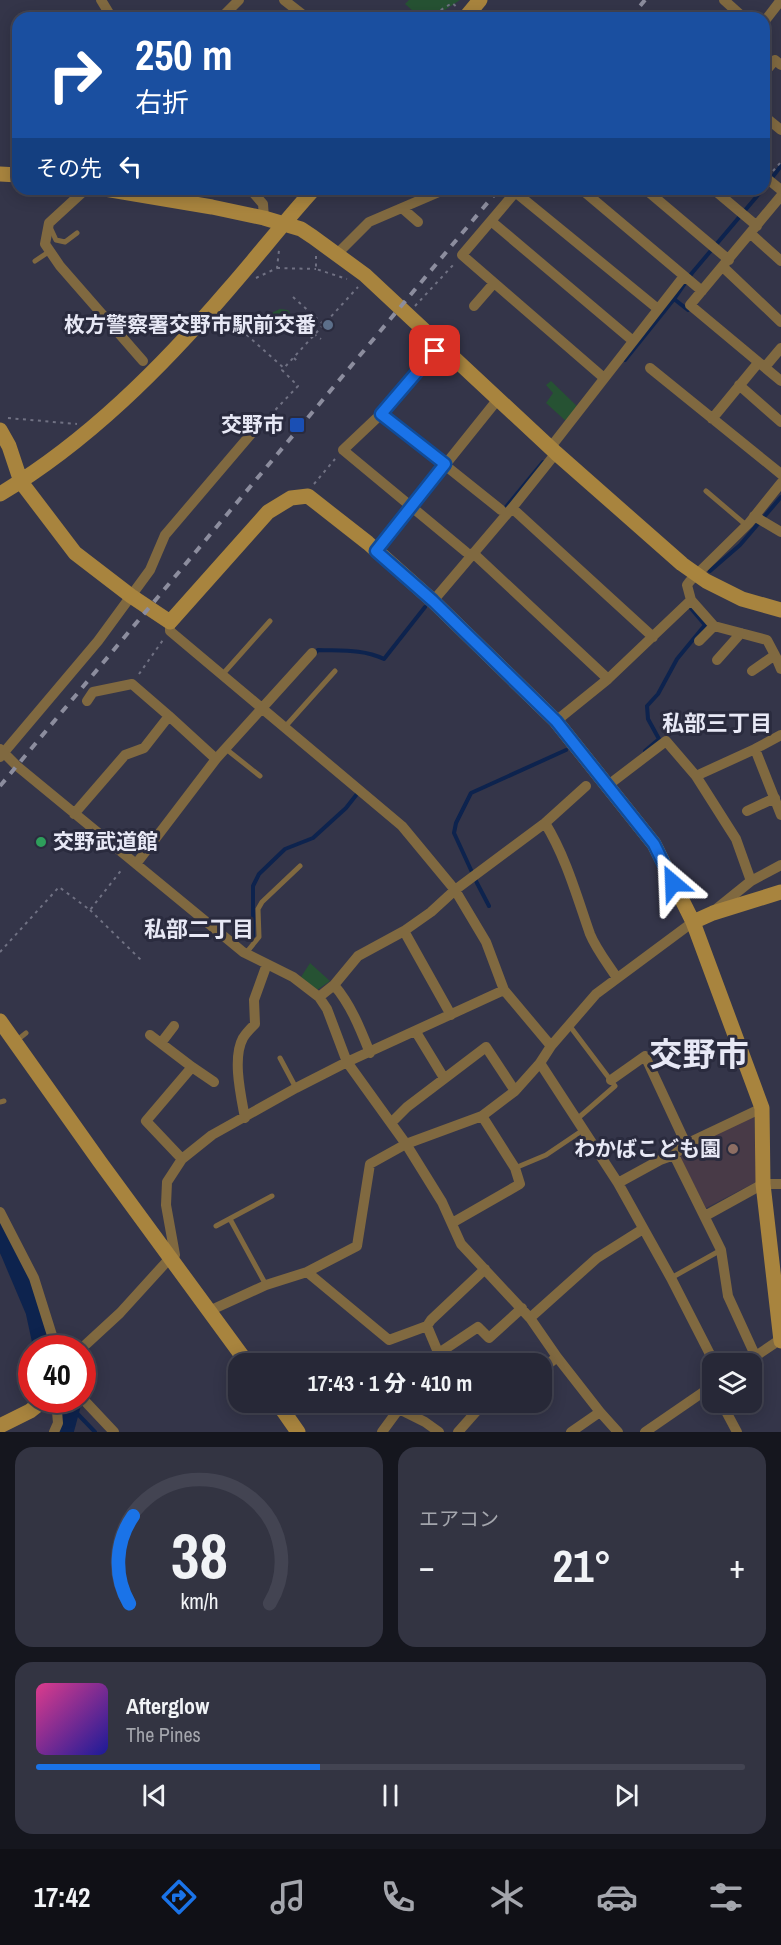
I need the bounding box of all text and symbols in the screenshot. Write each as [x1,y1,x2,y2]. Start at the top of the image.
text: 250 m [135,27,233,83]
icon: right [36,36,114,114]
text: 右折 [135,84,189,120]
icon: left [114,150,147,183]
text: その先 [36,153,102,183]
place label: 枚方警察署交野市駅前交番 [64,310,316,339]
marker: 枚方警察署交野市駅前交番 [321,318,335,332]
pin [409,325,460,376]
icon: arrive [418,334,451,367]
place label: 交野市 [221,410,284,439]
marker: 交野市 [288,416,306,434]
district label: 私部三丁目 [662,708,772,738]
place label: 交野武道館 [53,827,158,856]
marker: 交野武道館 [34,835,48,849]
position arrow [641,851,705,915]
district label: 私部二丁目 [144,914,254,944]
district label: 交野市 [650,1032,749,1076]
place label: わかばこども園 [574,1134,721,1163]
marker: わかばこども園 [726,1142,740,1156]
speed limit sign: 40 [18,1335,96,1413]
map controls [702,1353,762,1413]
button: layers [702,1353,762,1413]
text: 17:43 · 1 分 · 410 m [308,1368,472,1398]
text: エアコン [419,1505,499,1532]
text: 38 [171,1513,227,1597]
text: 21° [552,1535,612,1596]
text: − [419,1544,435,1588]
text: + [729,1544,745,1588]
text: km/h [180,1587,218,1616]
text: Afterglow [126,1691,209,1721]
text: The Pines [126,1721,201,1748]
icon: previous [138,1779,171,1812]
icon: pause [374,1779,407,1812]
icon: next [610,1779,643,1812]
icon: directions [158,1876,200,1918]
icon: music [267,1876,309,1918]
icon: phone [377,1876,419,1918]
icon: climate [486,1876,528,1918]
icon: car [596,1876,638,1918]
icon: filters [705,1876,747,1918]
text: 17:42 [34,1879,90,1915]

